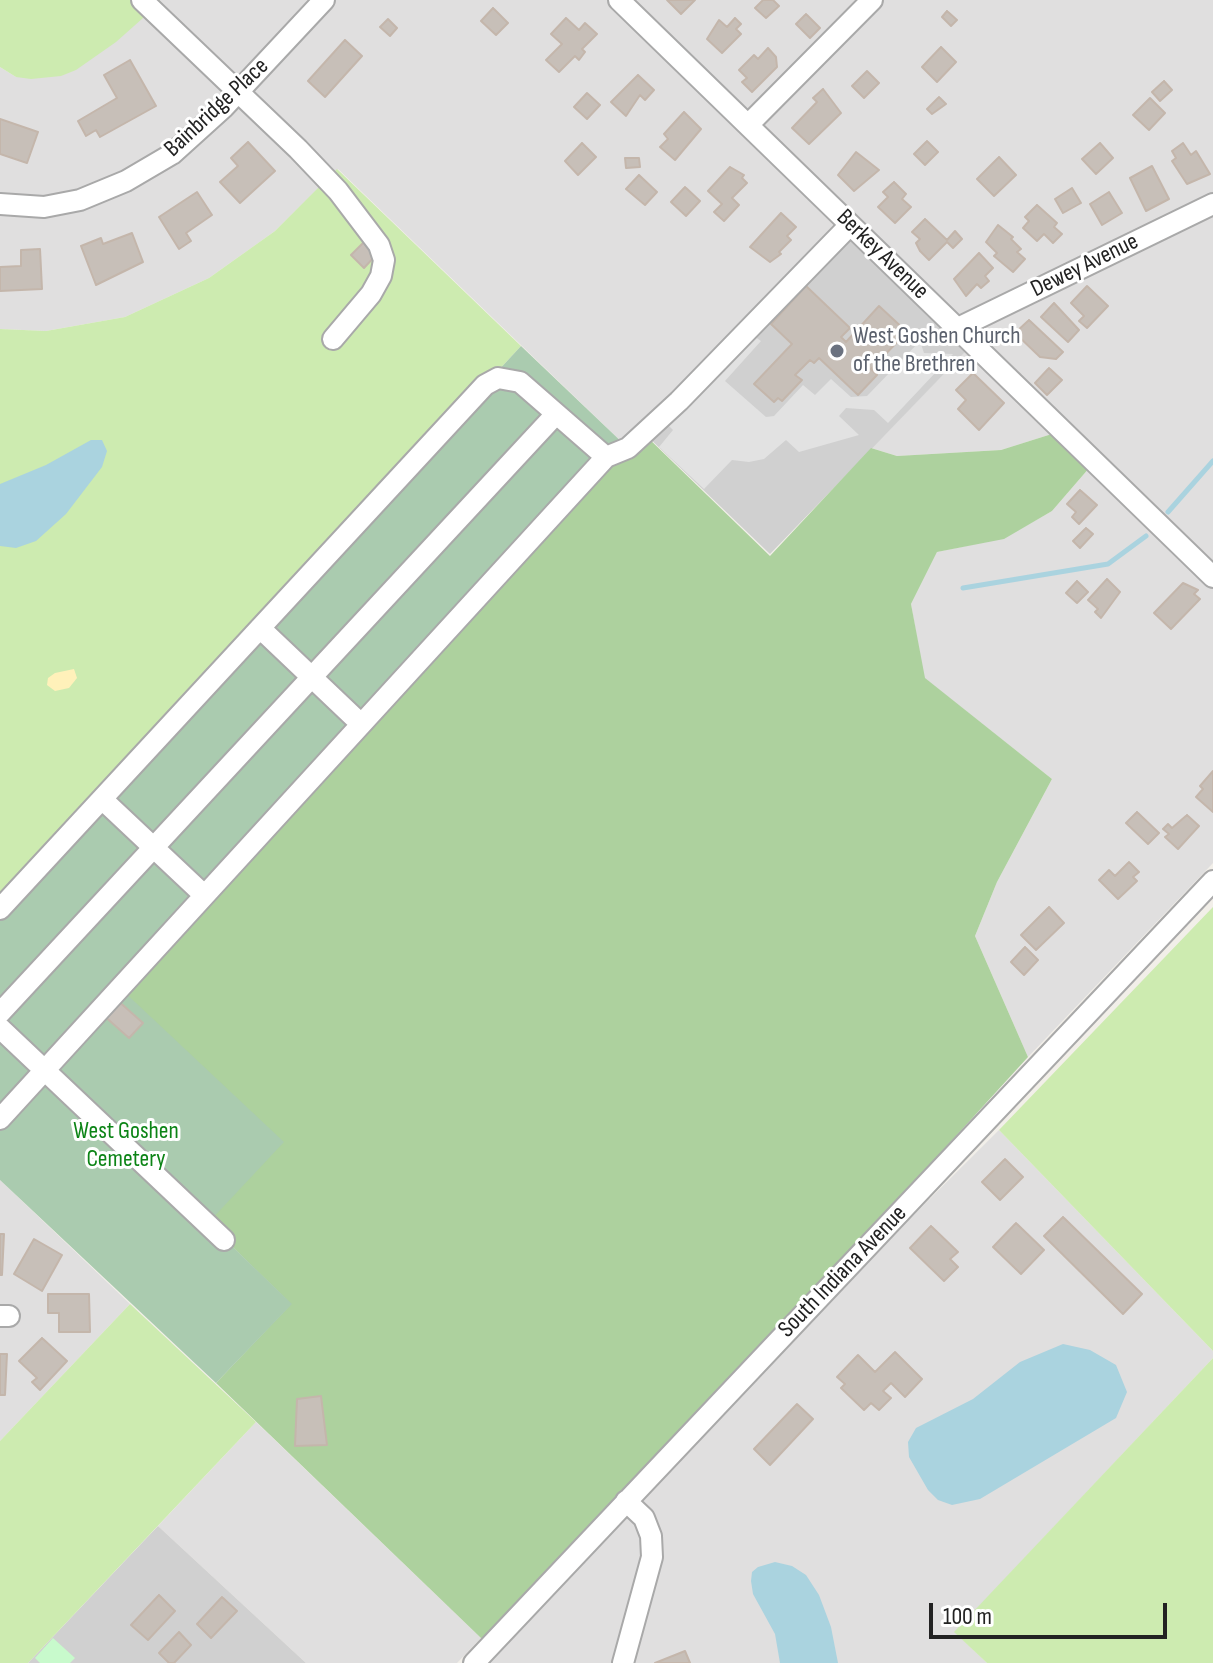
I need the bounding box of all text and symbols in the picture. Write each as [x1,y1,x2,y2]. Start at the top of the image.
street label: Bainbridge Place [159,52,275,164]
street label: Berkey Avenue [830,204,934,306]
street label: Dewey Avenue [1027,228,1143,304]
place label: West Goshen Church of the Brethren [853,323,1021,379]
marker: West Goshen Church of the Brethren [828,342,846,360]
park label: West Goshen Cemetery [73,1118,179,1174]
street label: South Indiana Avenue [773,1200,913,1344]
scale bar [933,1587,1171,1637]
text: 100 m [943,1602,992,1631]

